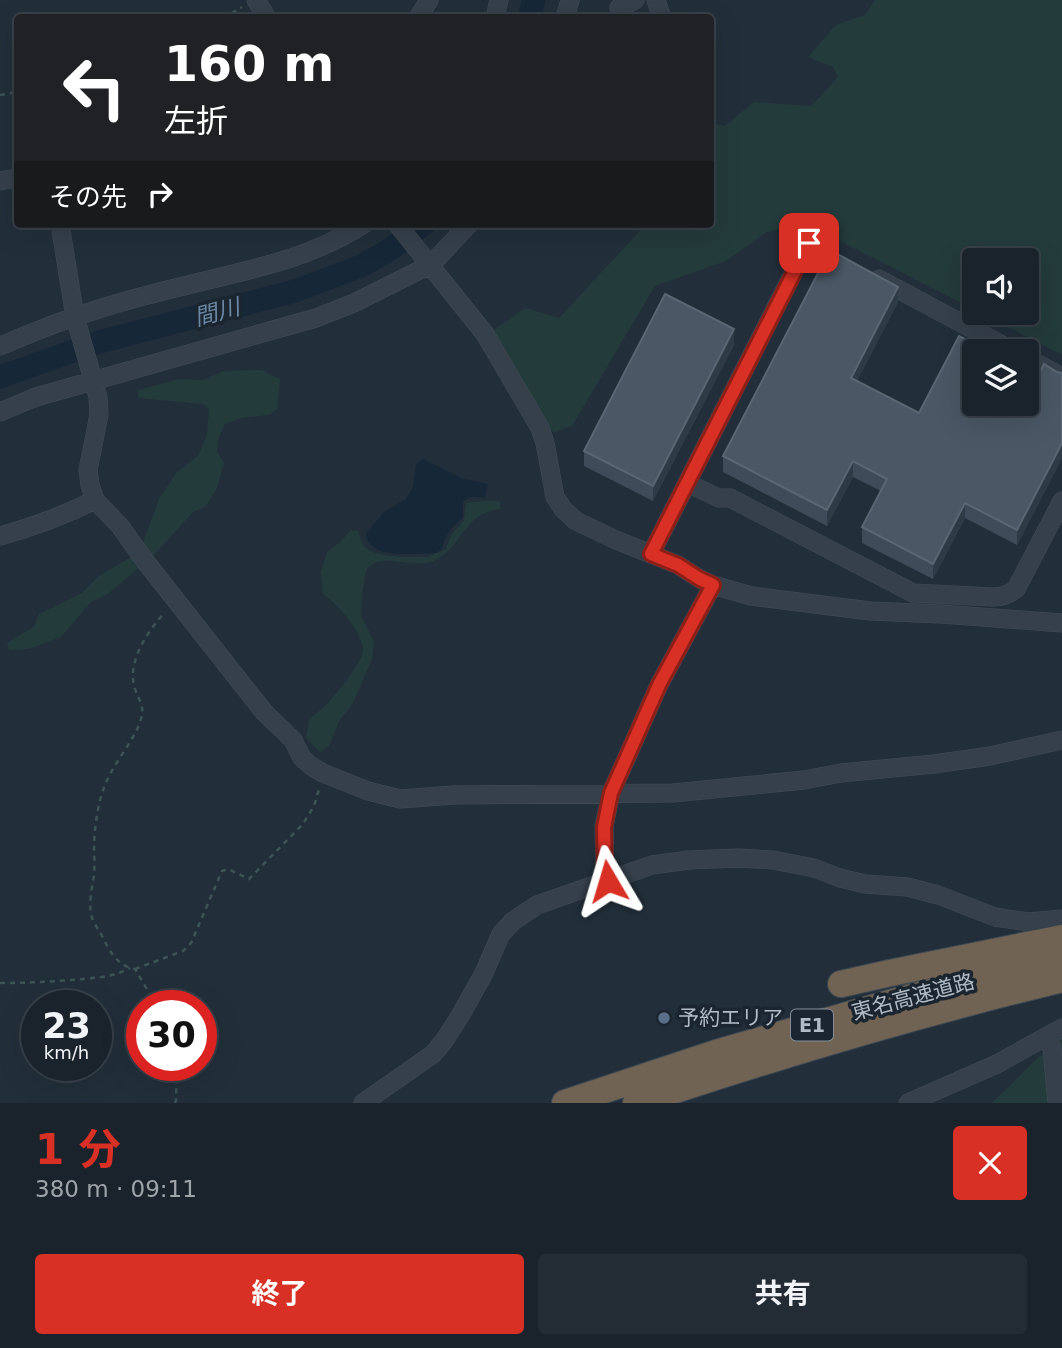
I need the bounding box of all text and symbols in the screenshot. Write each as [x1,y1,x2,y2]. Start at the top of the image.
text: 160 m [164,36,334,93]
icon: left [49,42,140,133]
text: 左折 [164,102,228,140]
icon: right [141,175,179,213]
text: その先 [49,182,127,212]
pin [779,213,839,273]
icon: arrive [790,224,828,262]
map controls [962,248,1039,416]
button: sound [962,248,1039,325]
water label: 間川 [191,293,245,331]
button: layers [962,339,1039,416]
position arrow [571,844,645,918]
street label: 東名高速道路 [849,969,977,1025]
speed limit sign: 30 [126,990,217,1081]
text: 23 [42,1006,91,1046]
place label: 予約エリア [678,1006,783,1030]
road number: E1 [791,1009,833,1040]
marker: 予約エリア [656,1010,672,1026]
text: km/h [44,1042,89,1063]
text: 1 分 [35,1125,121,1174]
button: close [953,1126,1027,1200]
text: 380 m · 09:11 [35,1176,197,1202]
button: 終了 [35,1254,524,1334]
button: 共有 [538,1254,1027,1334]

